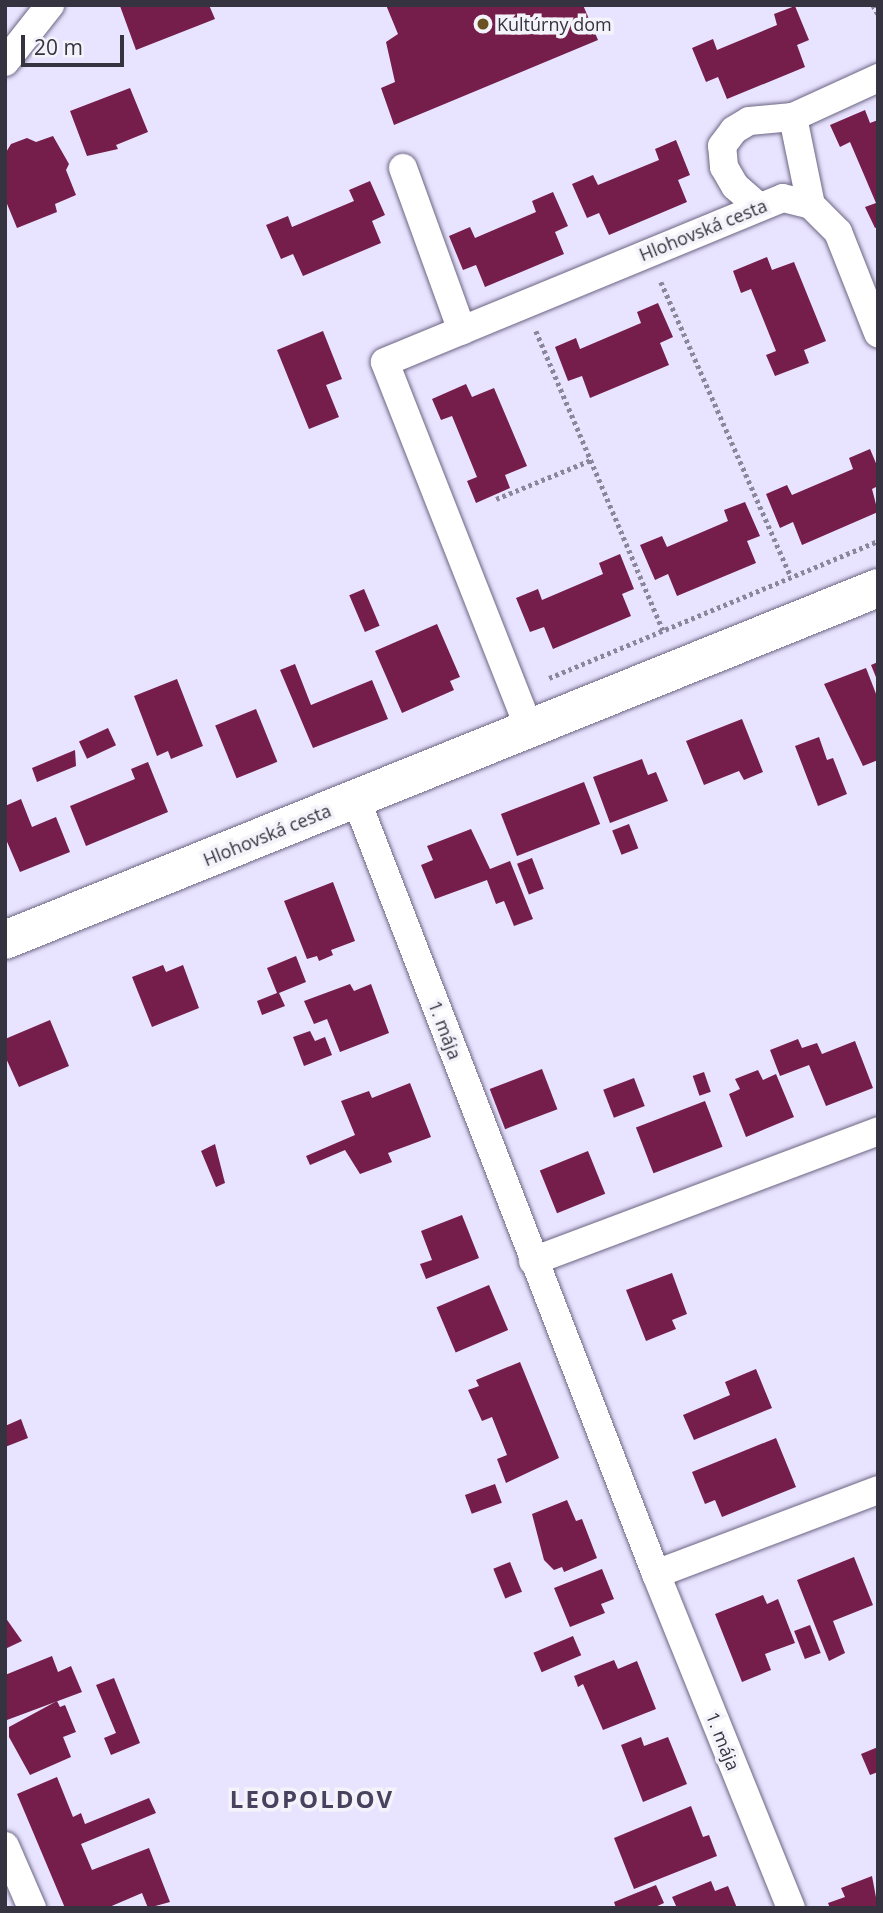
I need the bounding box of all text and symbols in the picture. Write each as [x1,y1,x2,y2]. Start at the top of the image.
place label: Kultúrny dom [497,13,612,35]
marker: Kultúrny dom [475,16,491,32]
scale bar [24,21,128,65]
text: 20 m [34,33,83,61]
street label: Hlohovská cesta [636,195,770,265]
street label: Hlohovská cesta [200,800,334,870]
street label: 1. mája [424,998,466,1062]
street label: 1. mája [702,1709,744,1773]
district label: LEOPOLDOV [231,1785,393,1813]

